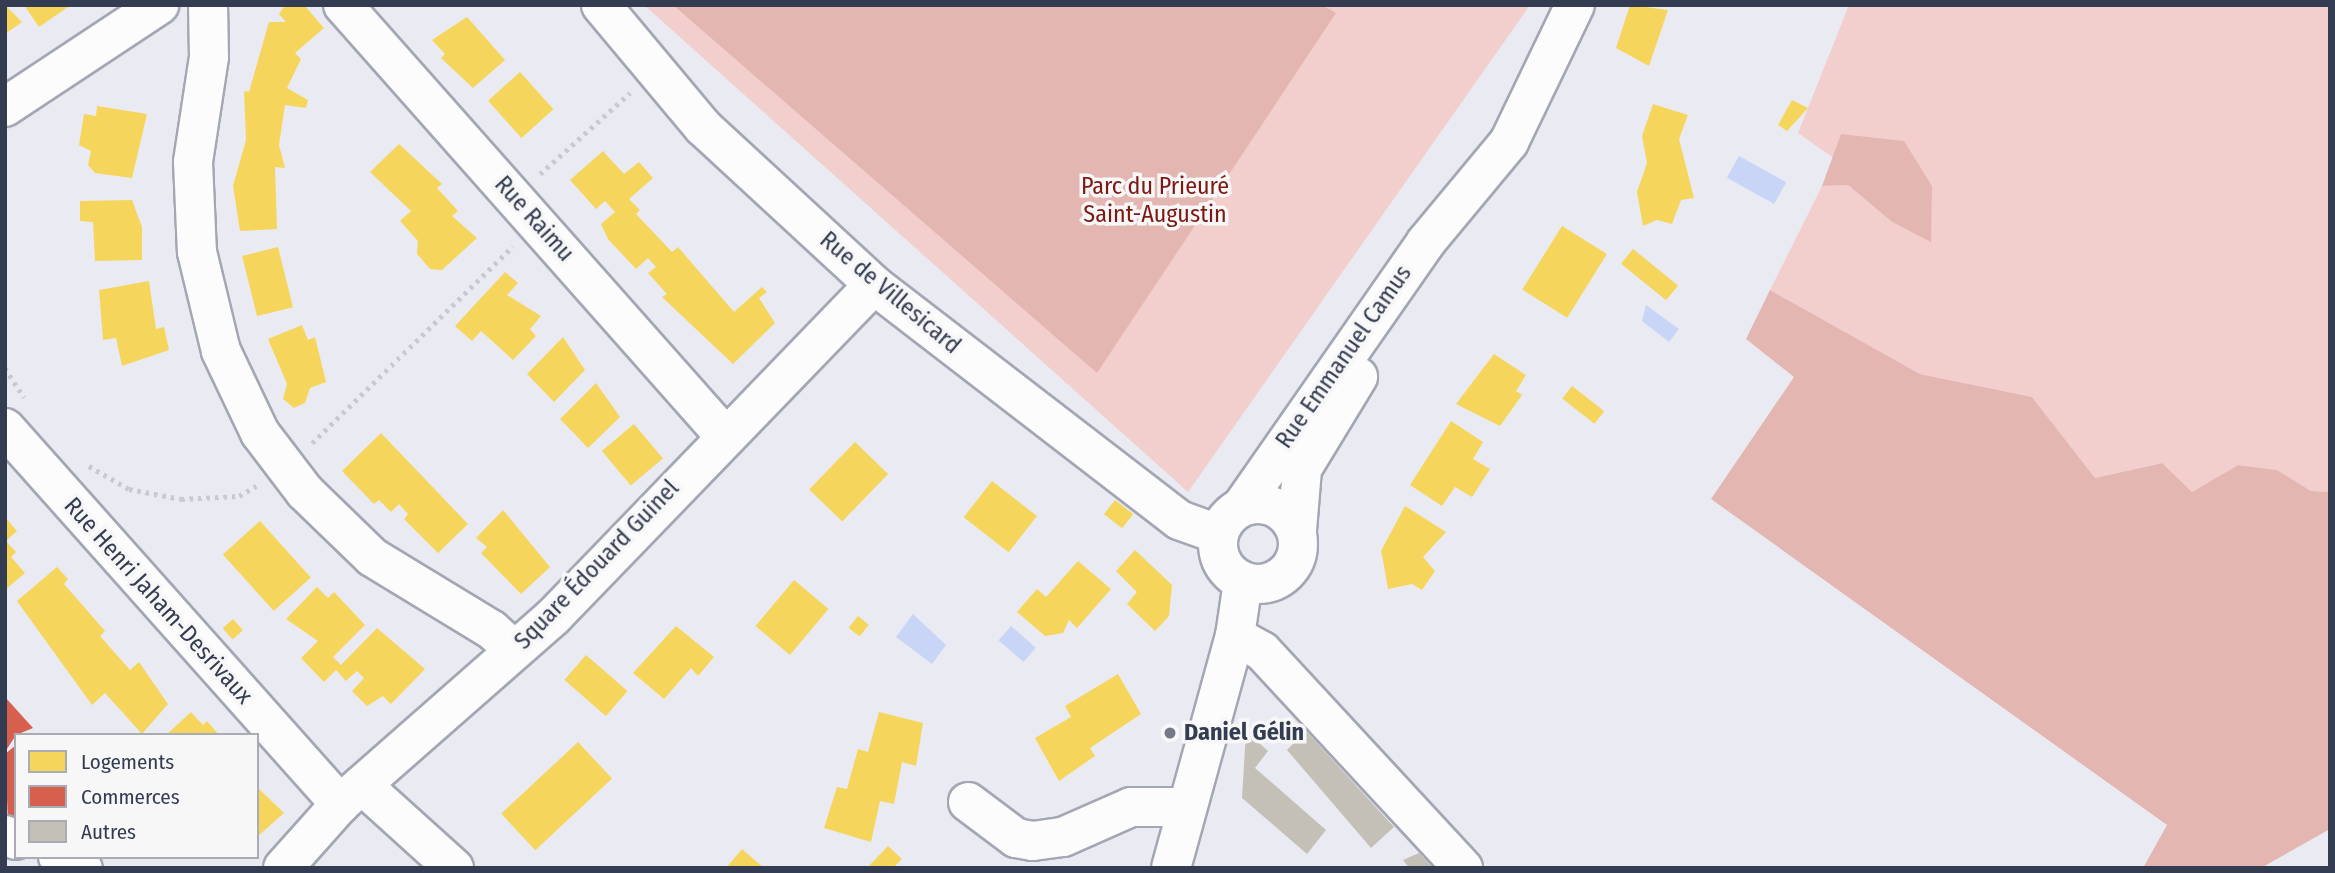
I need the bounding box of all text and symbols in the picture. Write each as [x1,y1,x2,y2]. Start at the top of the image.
street label: Rue Raimu [488,170,580,268]
park label: Parc du Prieuré Saint-Augustin [1081,173,1229,229]
street label: Rue de Villesicard [814,226,966,360]
street label: Rue Emmanuel Camus [1270,260,1418,454]
street label: Square Édouard Guinel [509,474,685,656]
street label: Rue Henri Jaham-Desrivaux [58,492,258,710]
place label: Daniel Gélin [1184,719,1304,747]
marker: Daniel Gélin [1162,725,1178,741]
legend [14,733,259,859]
text: Logements [81,749,174,775]
text: Commerces [81,784,180,810]
text: Autres [81,819,136,845]

